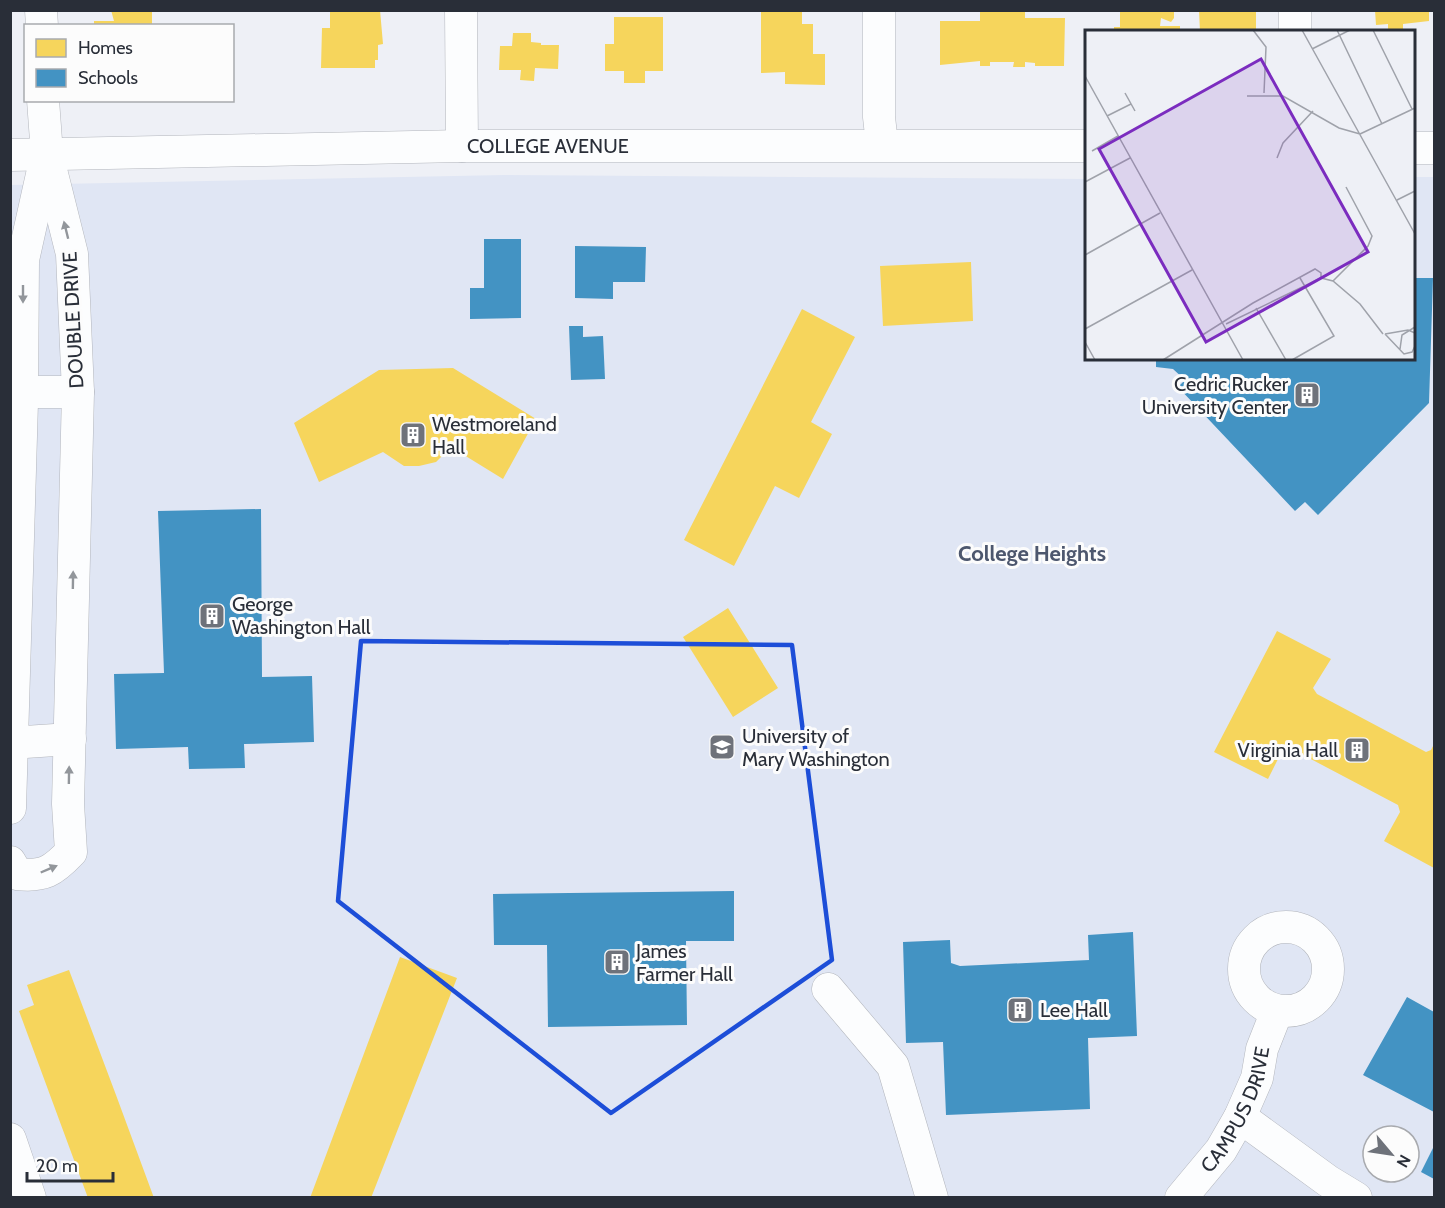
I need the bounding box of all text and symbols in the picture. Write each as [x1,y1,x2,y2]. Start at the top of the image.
legend [24,24,234,102]
inset map [1085,30,1415,360]
text: Homes [78,37,133,59]
text: Schools [78,67,138,89]
street label: COLLEGE AVENUE [467,134,629,158]
one-way arrow [60,221,70,239]
street label: DOUBLE DRIVE [57,251,89,389]
one-way arrow [18,285,27,304]
place label: Cedric Rucker University Center [1142,372,1289,419]
building icon: Cedric Rucker University Center [1292,380,1322,410]
place label: Westmoreland Hall [432,412,557,459]
building icon: Westmoreland Hall [398,420,428,450]
district label: College Heights [958,540,1106,567]
one-way arrow [69,571,78,590]
place label: George Washington Hall [232,592,371,639]
building icon: George Washington Hall [197,601,227,631]
place label: University of Mary Washington [742,724,890,771]
school or university icon: University of Mary Washington [707,732,737,762]
building icon: Virginia Hall [1342,735,1372,765]
place label: Virginia Hall [1237,738,1338,762]
one-way arrow [64,766,74,785]
one-way arrow [41,864,59,874]
place label: James Farmer Hall [635,939,733,986]
building icon: James Farmer Hall [602,947,632,977]
building icon: Lee Hall [1005,995,1035,1025]
place label: Lee Hall [1040,998,1108,1022]
street label: CAMPUS DRIVE [1195,1045,1274,1177]
north arrow [1361,1124,1421,1184]
scale bar [27,1145,112,1183]
text: N [1393,1151,1415,1171]
text: 20 m [36,1155,78,1177]

